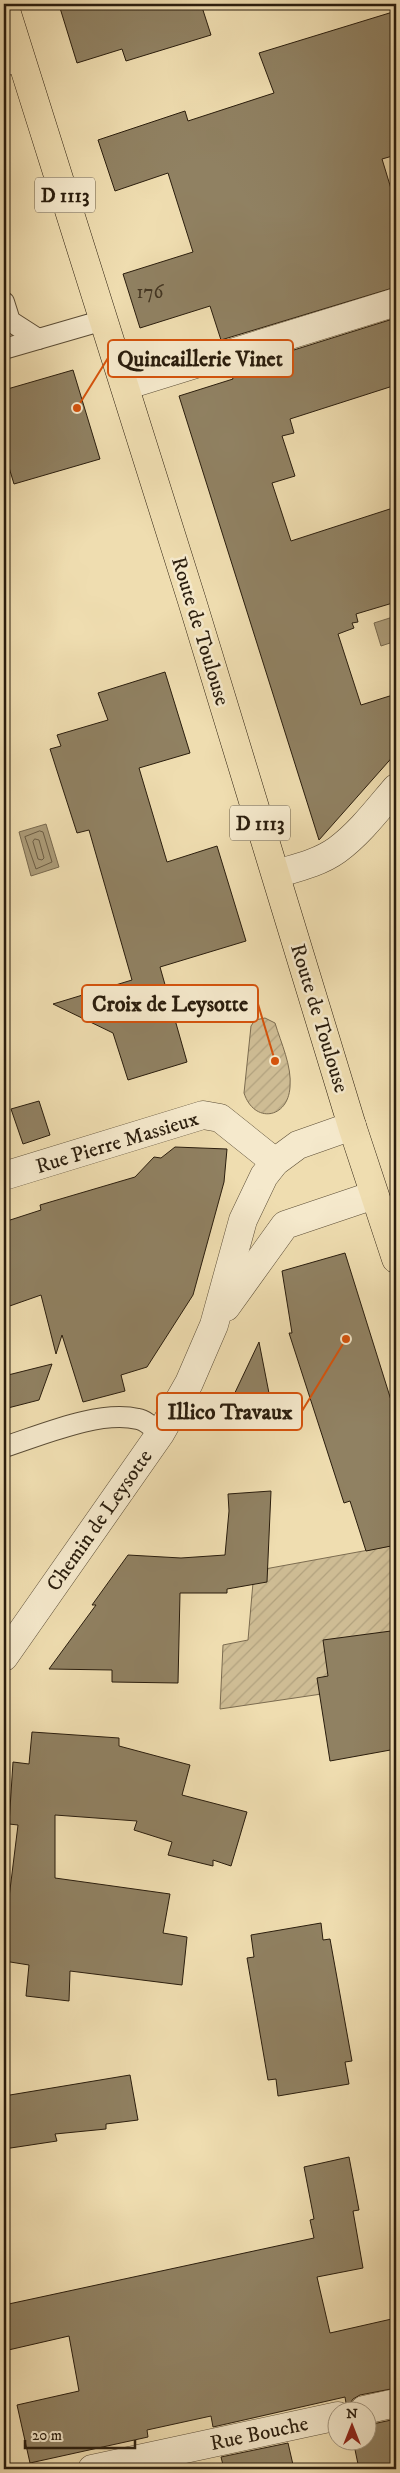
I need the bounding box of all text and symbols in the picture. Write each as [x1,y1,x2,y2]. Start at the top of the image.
road number: D 1113 [35,178,95,212]
house number: 176 [137,281,165,304]
callout: Quincaillerie Vinet [108,340,293,377]
text: Quincaillerie Vinet [117,346,283,373]
street label: Route de Toulouse [165,554,235,709]
road number: D 1113 [230,806,290,840]
street label: Route de Toulouse [284,941,354,1096]
callout: Croix de Leysotte [82,985,258,1022]
text: Croix de Leysotte [92,991,248,1018]
street label: Rue Pierre Massieux [33,1106,202,1180]
callout: Illico Travaux [157,1393,302,1430]
text: Illico Travaux [167,1399,293,1426]
street label: Chemin de Leysotte [41,1444,159,1596]
north arrow [328,2400,378,2450]
text: N [346,2405,358,2423]
street label: Rue Bouche [208,2411,311,2457]
scale bar [25,2418,135,2450]
text: 20 m [32,2426,62,2445]

